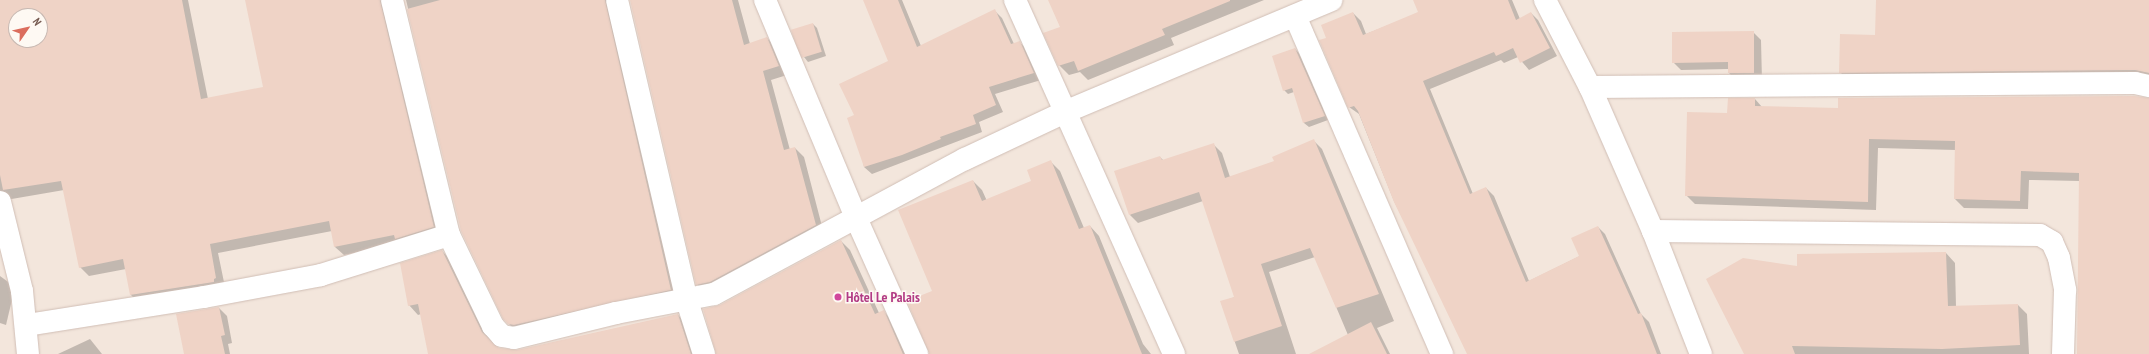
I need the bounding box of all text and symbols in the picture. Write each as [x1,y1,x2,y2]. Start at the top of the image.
north arrow [8,8,48,48]
text: N [30,15,45,28]
place label: Hôtel Le Palais [846,289,920,305]
marker: Hôtel Le Palais [833,292,843,302]

